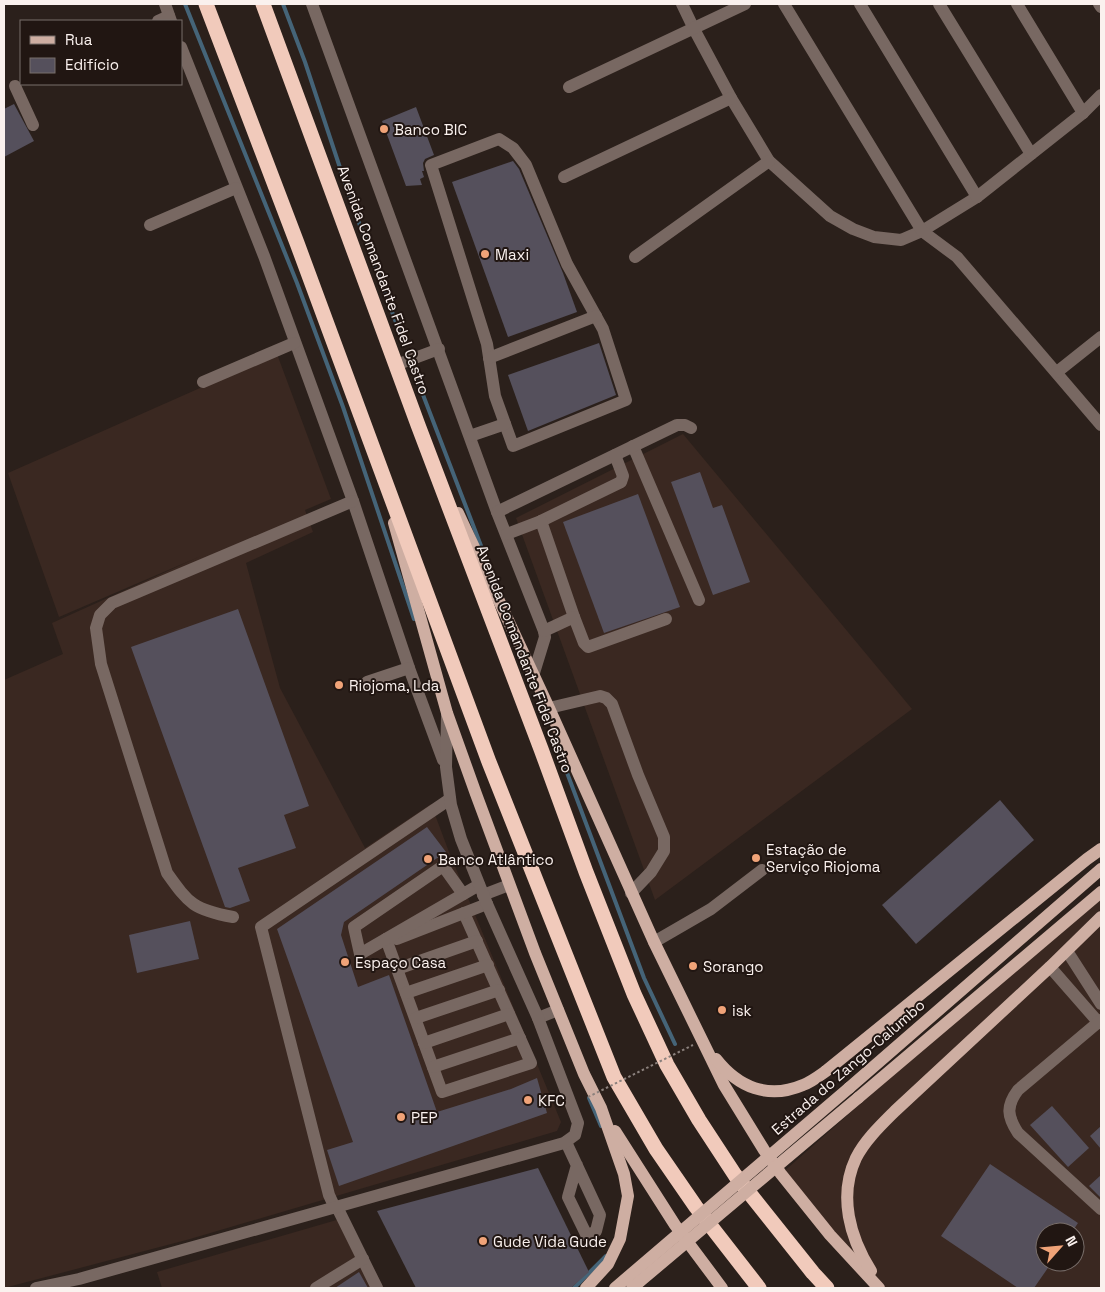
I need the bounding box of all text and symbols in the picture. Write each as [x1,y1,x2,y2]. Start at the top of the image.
legend [20,20,182,85]
text: Rua [65,30,93,49]
text: Edifício [65,55,119,74]
place label: Banco BIC [394,120,467,139]
marker: Banco BIC [378,123,390,135]
street label: Avenida Comandante Fidel Castro [334,163,434,397]
place label: Maxi [495,245,529,264]
marker: Maxi [479,248,491,260]
street label: Avenida Comandante Fidel Castro [473,542,577,776]
place label: Riojoma, Lda [349,676,440,695]
marker: Riojoma, Lda [333,679,345,691]
place label: Estação de Serviço Riojoma [766,840,881,876]
place label: Banco Atlântico [438,850,554,869]
marker: Estação de Serviço Riojoma [750,852,762,864]
marker: Banco Atlântico [422,853,434,865]
place label: Espaço Casa [355,953,447,972]
marker: Espaço Casa [339,956,351,968]
place label: Sorango [703,957,764,976]
marker: Sorango [687,960,699,972]
street label: Estrada do Zango-Calumbo [767,995,929,1139]
place label: isk [732,1001,752,1020]
marker: isk [716,1004,728,1016]
place label: KFC [538,1091,565,1110]
marker: KFC [522,1094,534,1106]
place label: PEP [411,1108,437,1127]
marker: PEP [395,1111,407,1123]
north arrow [1035,1222,1085,1272]
place label: Gude Vida Gude [493,1232,607,1251]
text: N [1061,1233,1082,1249]
marker: Gude Vida Gude [477,1235,489,1247]

